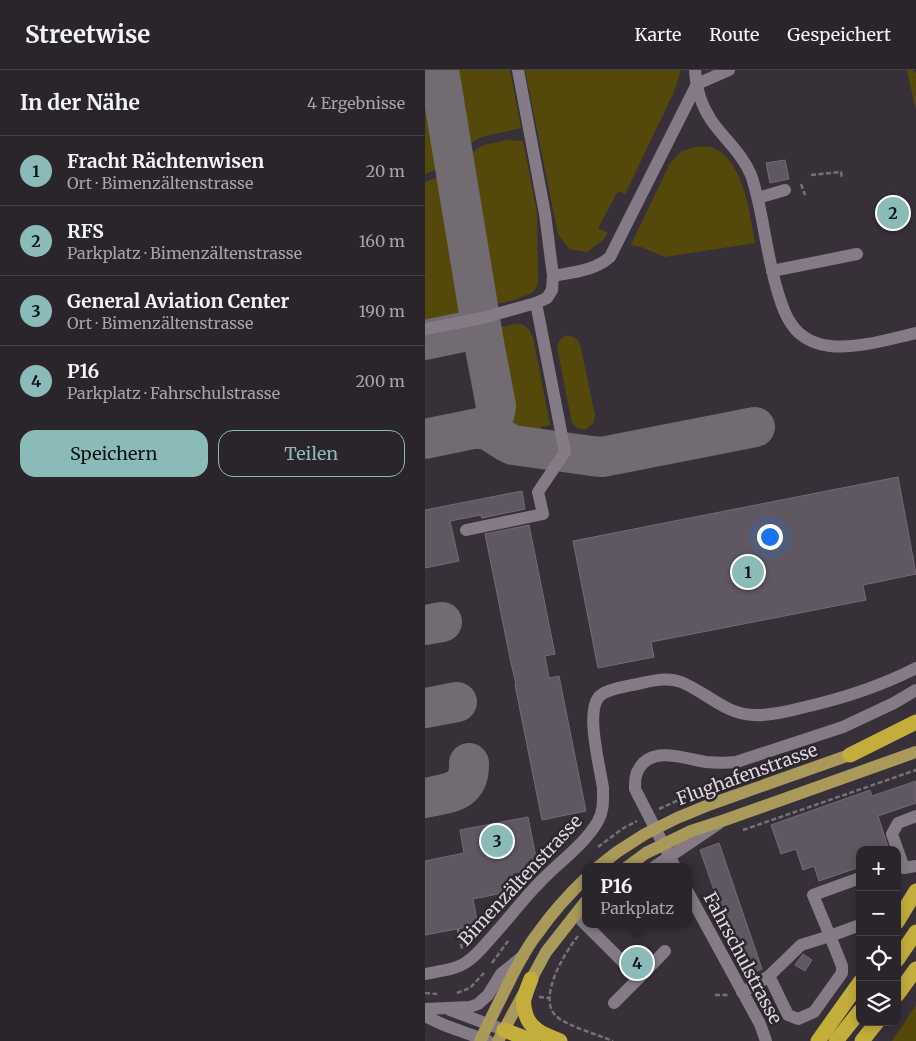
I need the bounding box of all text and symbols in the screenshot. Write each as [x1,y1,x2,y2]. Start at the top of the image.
text: Streetwise [25,19,150,50]
text: Karte [635,23,681,46]
text: Route [709,23,759,46]
text: Gespeichert [787,23,891,46]
text: In der Nähe [20,89,140,116]
text: 4 Ergebnisse [307,93,405,113]
text: Fracht Rächtenwisen [67,149,264,173]
text: 1 [32,161,40,181]
text: 20 m [366,161,405,181]
text: Ort · Bimenzältenstrasse [67,173,253,193]
pin: 2 [877,194,909,232]
text: RFS [67,219,104,243]
text: 2 [31,231,41,251]
text: 160 m [359,231,405,251]
text: Parkplatz · Bimenzältenstrasse [67,243,302,263]
text: General Aviation Center [67,289,289,313]
text: 3 [31,301,41,321]
text: 190 m [359,301,405,321]
text: Ort · Bimenzältenstrasse [67,313,253,333]
text: P16 [67,359,99,383]
text: 4 [31,371,41,391]
text: 200 m [355,371,405,391]
text: Parkplatz · Fahrschulstrasse [67,383,280,403]
button: Speichern [20,430,208,477]
button: Teilen [218,430,405,477]
your location [757,524,783,550]
pin: 1 [732,553,764,591]
street label: Flughafenstrasse [673,738,821,810]
street label: Bimenzältenstrasse [453,810,587,950]
pin: 3 [481,822,513,860]
map controls [856,846,901,1026]
button: + [856,846,901,891]
popup [582,863,692,928]
text: P16 [600,874,632,898]
street label: Fahrschulstrasse [699,888,787,1028]
button: − [856,891,901,936]
text: Parkplatz [600,898,674,918]
button: locate [856,936,901,981]
pin: 4 [621,944,653,982]
button: layers [856,981,901,1026]

